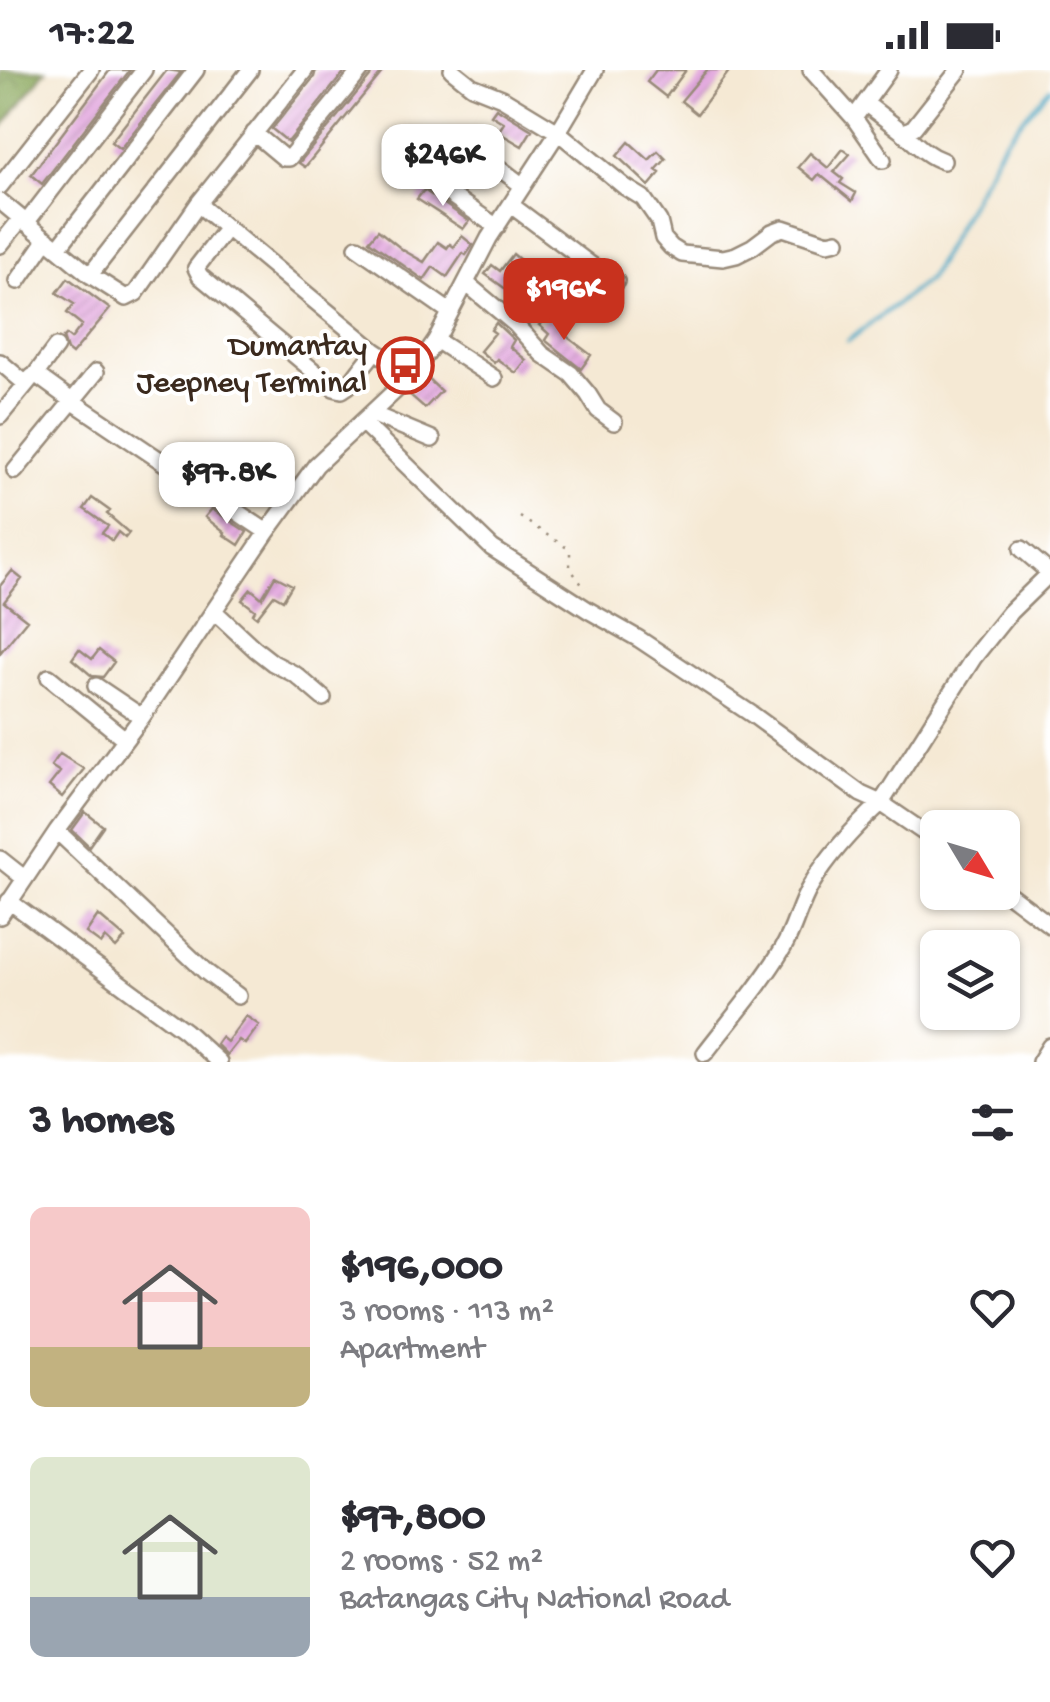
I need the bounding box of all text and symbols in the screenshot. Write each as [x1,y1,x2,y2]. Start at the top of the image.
text: 17:22 [50,13,134,57]
pin: $246K [373,124,513,209]
text: $246K [403,137,483,175]
pin: $196K [494,258,634,343]
text: $196K [525,271,603,309]
place label: Dumantay Jeepney Terminal [136,329,367,404]
bus stop icon: Dumantay Jeepney Terminal [376,336,436,396]
pin: $97.8K [146,442,308,527]
text: $97.8K [181,455,273,493]
north arrow [920,810,1020,910]
map controls [920,810,1020,1030]
button: layers [920,930,1020,1030]
icon: filters [965,1095,1020,1150]
text: 3 homes [30,1098,173,1147]
text: $196,000 [340,1245,503,1294]
icon: home [110,1247,230,1367]
icon: heart [965,1280,1020,1335]
text: 3 rooms · 113 m² [340,1294,554,1332]
text: Apartment [340,1332,484,1370]
text: $97,800 [340,1495,486,1544]
icon: home [110,1497,230,1617]
icon: heart [965,1530,1020,1585]
text: 2 rooms · 52 m² [340,1544,543,1582]
text: Batangas City National Road [340,1582,729,1620]

